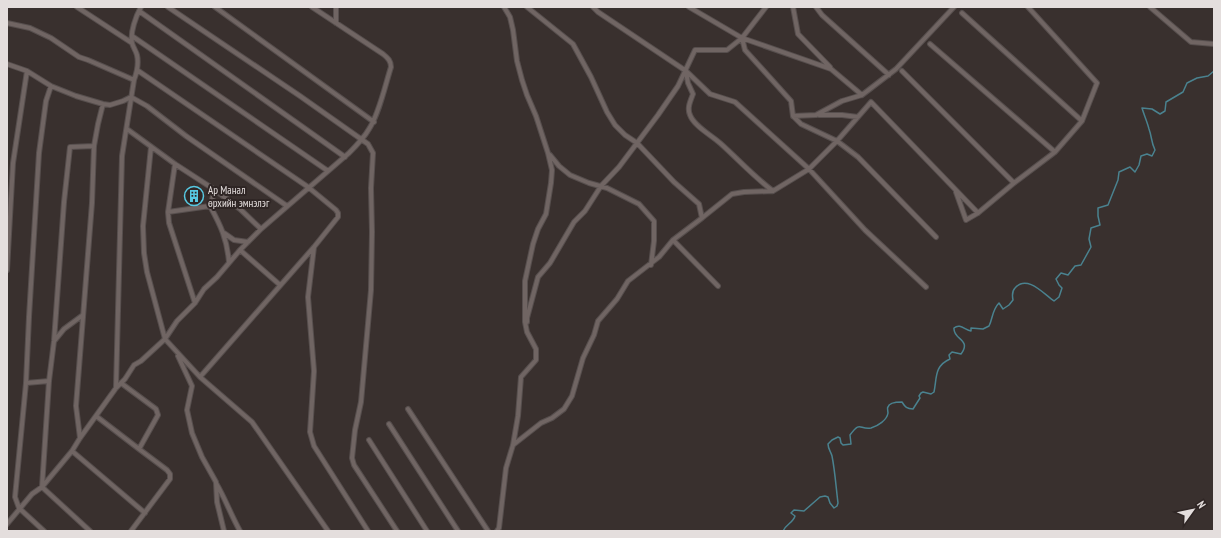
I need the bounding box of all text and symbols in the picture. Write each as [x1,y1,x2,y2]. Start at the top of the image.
place label: Ар Манал өрхийн эмнэлэг [208,183,270,210]
building icon: Ар Манал өрхийн эмнэлэг [183,185,205,207]
north arrow [1173,490,1213,530]
text: N [1194,498,1209,511]

